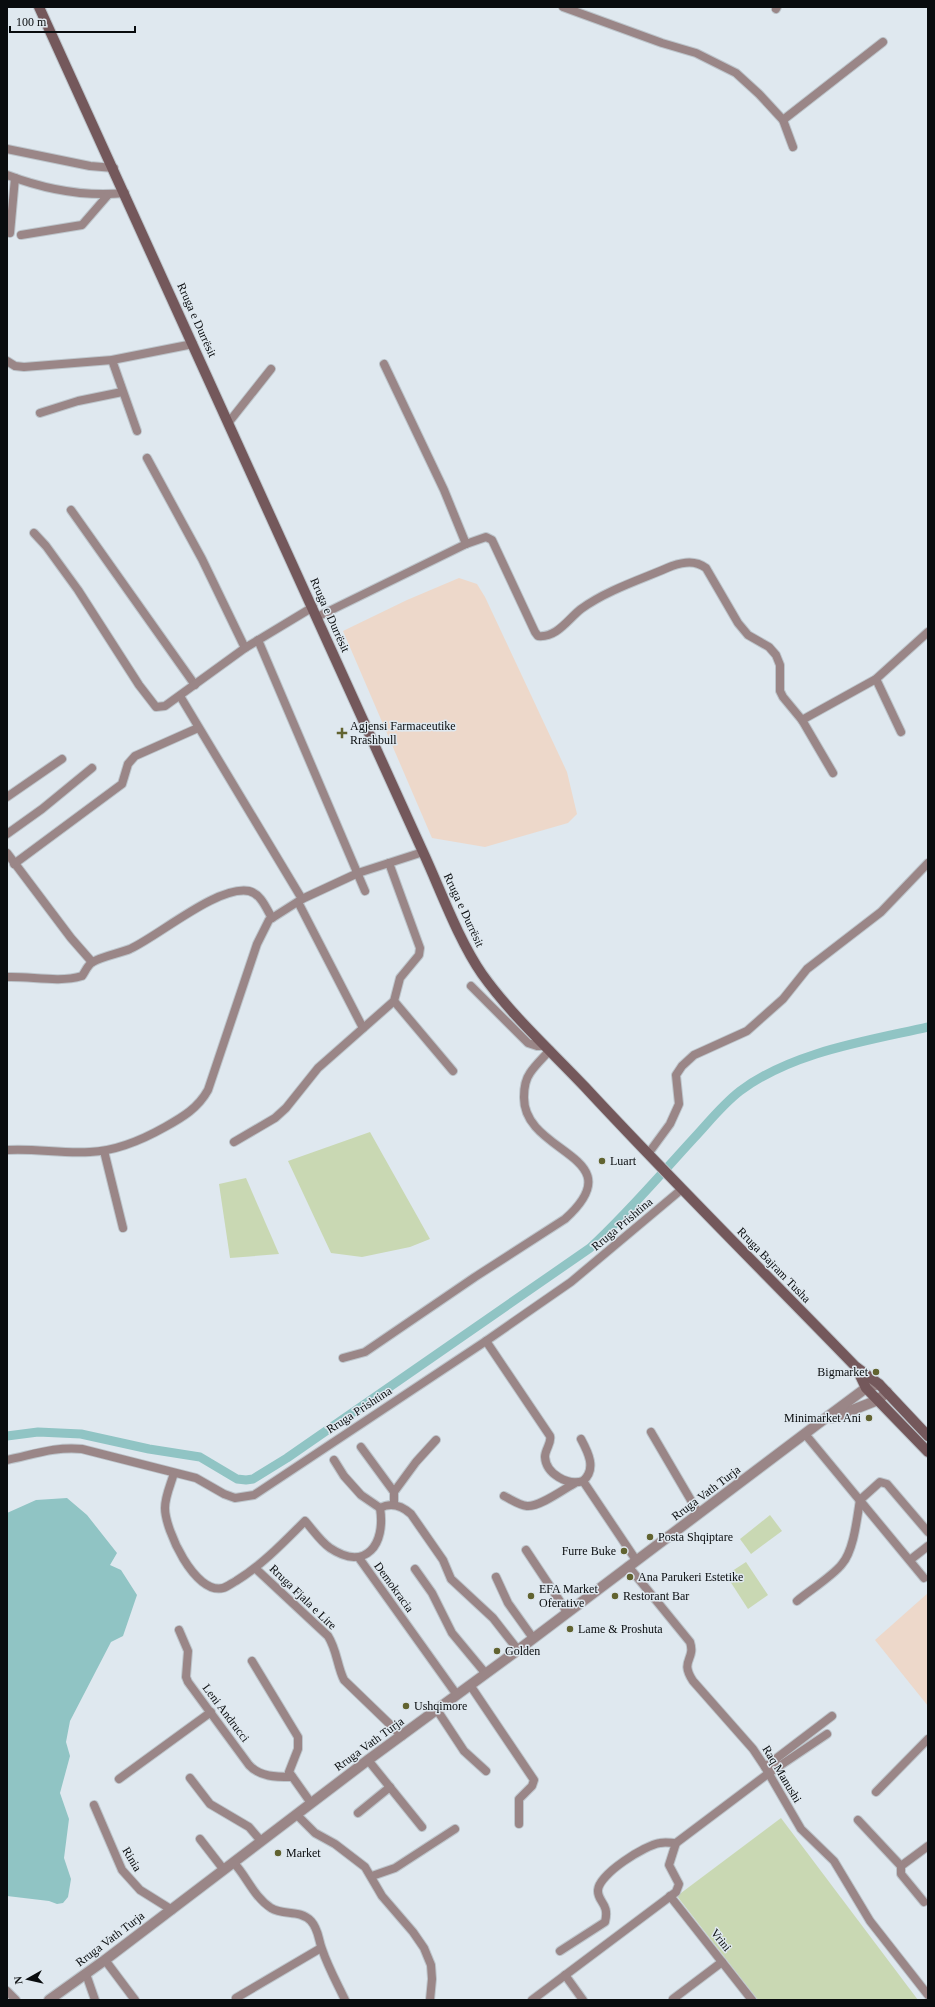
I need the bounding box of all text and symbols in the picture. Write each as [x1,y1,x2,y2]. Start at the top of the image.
scale bar [10,8,135,34]
text: 100 m [16,15,47,29]
street label: Rruga e Durrësit [174,281,220,360]
street label: Rruga e Durrësit [307,576,353,655]
place label: Agjensi Farmaceutike Rrashbull [350,719,456,747]
marker: Agjensi Farmaceutike Rrashbull [337,728,347,738]
street label: Rruga e Durrësit [441,871,488,950]
place label: Luart [610,1154,637,1168]
marker: Luart [597,1156,607,1166]
street label: Rruga Prishtina [589,1194,656,1253]
street label: Rruga Bajram Tusha [734,1224,814,1306]
place label: Bigmarket [817,1365,869,1379]
marker: Bigmarket [871,1367,881,1377]
street label: Rruga Prishtina [324,1383,395,1436]
place label: Minimarket Ani [784,1411,862,1425]
marker: Minimarket Ani [864,1413,874,1423]
street label: Rruga Vath Turja [669,1462,744,1523]
place label: Posta Shqiptare [658,1530,733,1544]
marker: Posta Shqiptare [645,1532,655,1542]
place label: Furre Buke [562,1544,616,1558]
marker: Furre Buke [619,1546,629,1556]
street label: Demokracia [371,1559,417,1615]
street label: Rruga Fjala e Lire [267,1562,339,1632]
place label: Ana Parukeri Estetike [638,1570,743,1584]
marker: Ana Parukeri Estetike [625,1572,635,1582]
place label: EFA Market Oferative [539,1582,598,1610]
place label: Restorant Bar [623,1589,689,1603]
marker: EFA Market Oferative [526,1591,536,1601]
marker: Restorant Bar [610,1591,620,1601]
place label: Lame & Proshuta [578,1622,663,1636]
marker: Lame & Proshuta [565,1624,575,1634]
place label: Golden [505,1644,540,1658]
marker: Golden [492,1646,502,1656]
street label: Leni Andrucci [200,1681,253,1745]
place label: Ushqimore [414,1699,467,1713]
marker: Ushqimore [401,1701,411,1711]
street label: Rruga Vath Turja [332,1714,407,1774]
street label: Raq Manushi [759,1743,805,1806]
street label: Rinia [119,1844,145,1874]
place label: Market [286,1846,321,1860]
marker: Market [273,1848,283,1858]
street label: Rruga Vath Turja [73,1908,148,1969]
street label: Vrini [708,1926,735,1955]
north arrow [8,1959,48,1999]
text: N [12,1976,25,1985]

